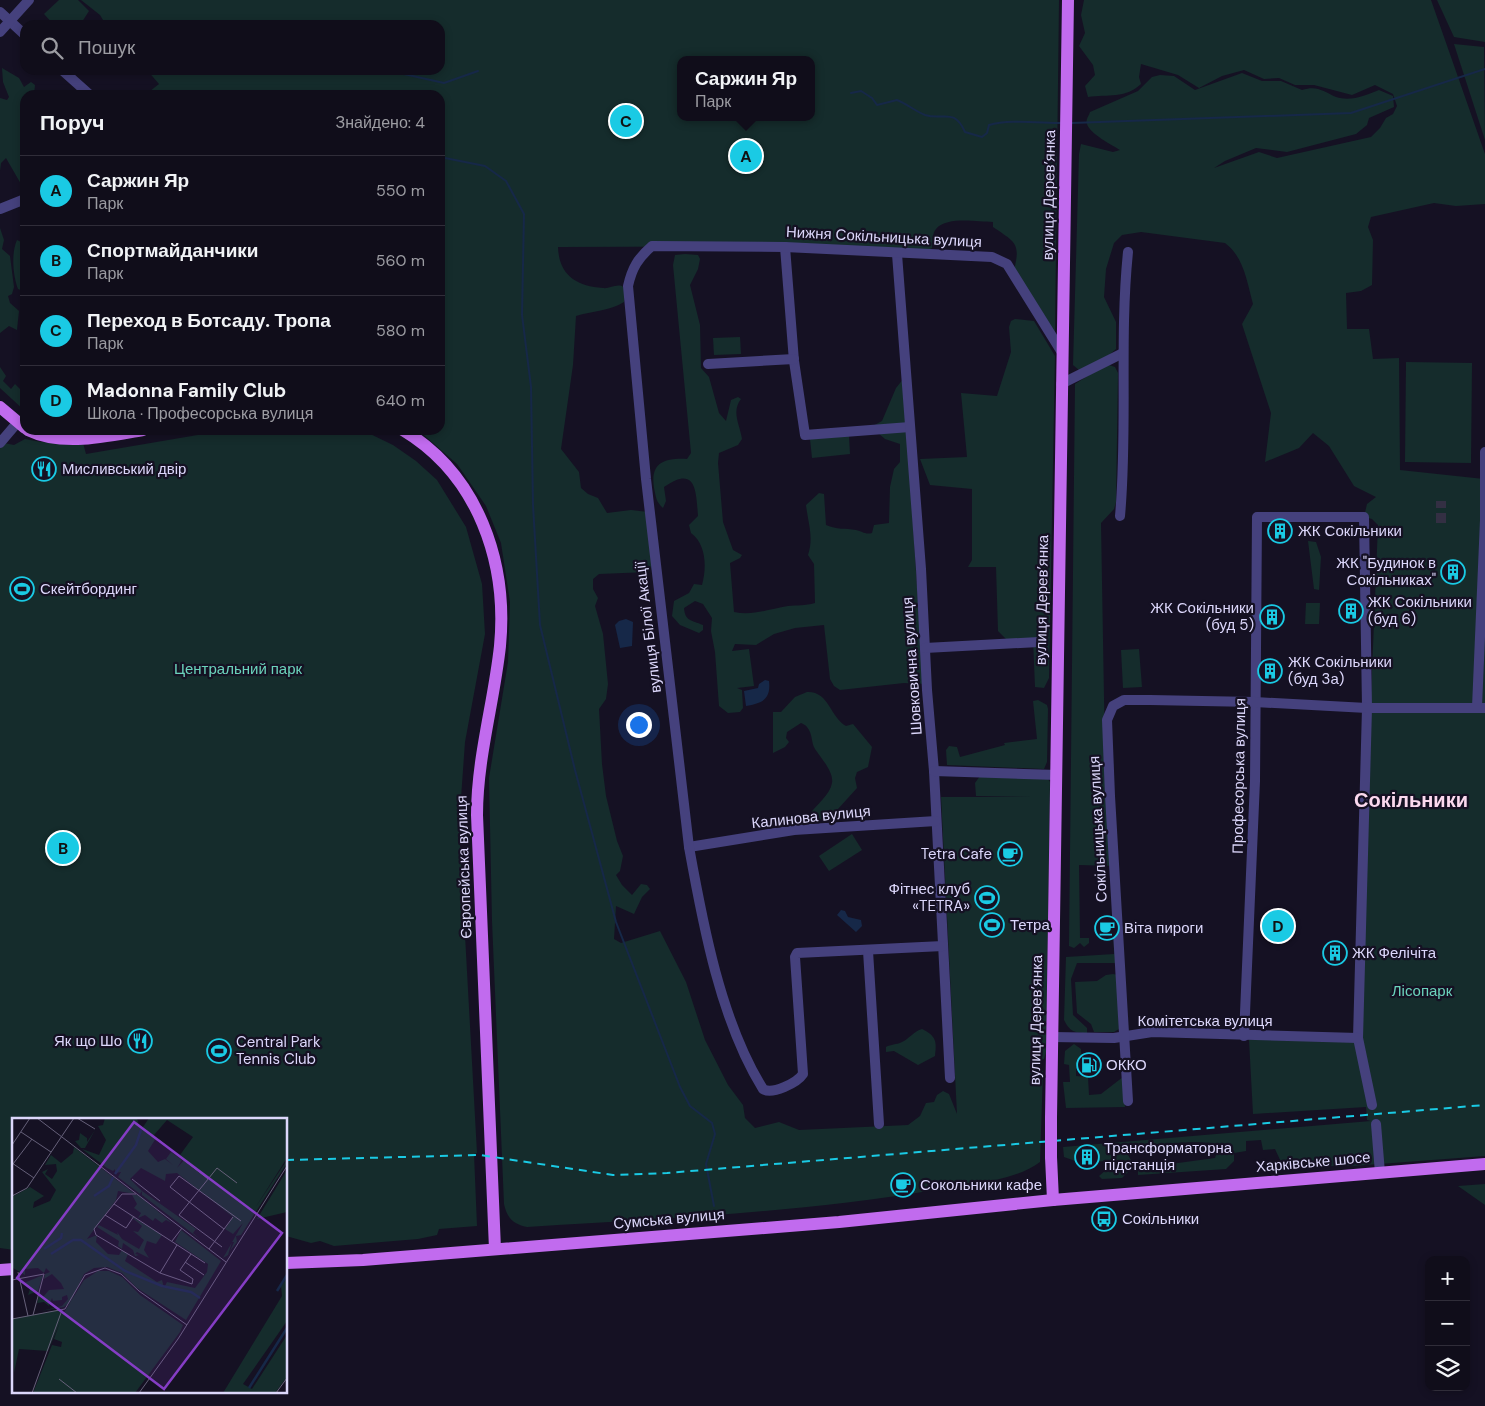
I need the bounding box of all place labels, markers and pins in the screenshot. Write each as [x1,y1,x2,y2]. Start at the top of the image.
pin: C [610,102,642,140]
pin: A [730,137,762,175]
restaurant icon: Мисливський двір [31,456,57,482]
place label: Мисливський двір [62,459,186,479]
building icon: ЖК Сокільники [1267,518,1293,544]
place label: ЖК Сокільники [1298,521,1402,541]
place label: ЖК "Будинок в Сокільниках" [1336,553,1436,590]
building icon: ЖК "Будинок в Сокільниках" [1440,559,1466,585]
sports icon: Скейтбординг [9,576,35,602]
place label: Скейтбординг [40,579,138,599]
place label: ЖК Сокільники (буд 6) [1368,592,1472,629]
place label: ЖК Сокільники (буд 5) [1150,598,1254,635]
building icon: ЖК Сокільники (буд 6) [1338,598,1364,624]
building icon: ЖК Сокільники (буд 5) [1259,604,1285,630]
place label: ЖК Сокільники (буд 3а) [1288,652,1392,689]
building icon: ЖК Сокільники (буд 3а) [1257,658,1283,684]
pin: B [47,829,79,867]
cafe icon: Tetra Cafe [997,841,1023,867]
place label: Tetra Cafe [921,844,992,864]
place label: Фітнес клуб «TETRA» [889,879,970,916]
sports icon: Фітнес клуб «TETRA» [974,885,1000,911]
pin: D [1262,907,1294,945]
sports icon: Тетра [979,912,1005,938]
place label: Тетра [1010,915,1050,935]
cafe icon: Віта пироги [1094,915,1120,941]
place label: Віта пироги [1124,918,1203,938]
building icon: ЖК Фелічіта [1322,940,1348,966]
place label: ЖК Фелічіта [1352,943,1437,963]
restaurant icon: Як що Шо [127,1028,153,1054]
place label: Як що Шо [54,1031,122,1051]
place label: Central Park Tennis Club [236,1032,321,1069]
sports icon: Central Park Tennis Club [206,1038,232,1064]
fuel station icon: ОККО [1076,1052,1102,1078]
place label: ОККО [1106,1055,1147,1075]
place label: Трансформаторна підстанція [1104,1138,1233,1175]
building icon: Трансформаторна підстанція [1074,1144,1100,1170]
cafe icon: Сокольники кафе [890,1172,916,1198]
place label: Сокольники кафе [920,1175,1042,1195]
bus stop icon: Сокільники [1091,1206,1117,1232]
place label: Сокільники [1122,1209,1199,1229]

